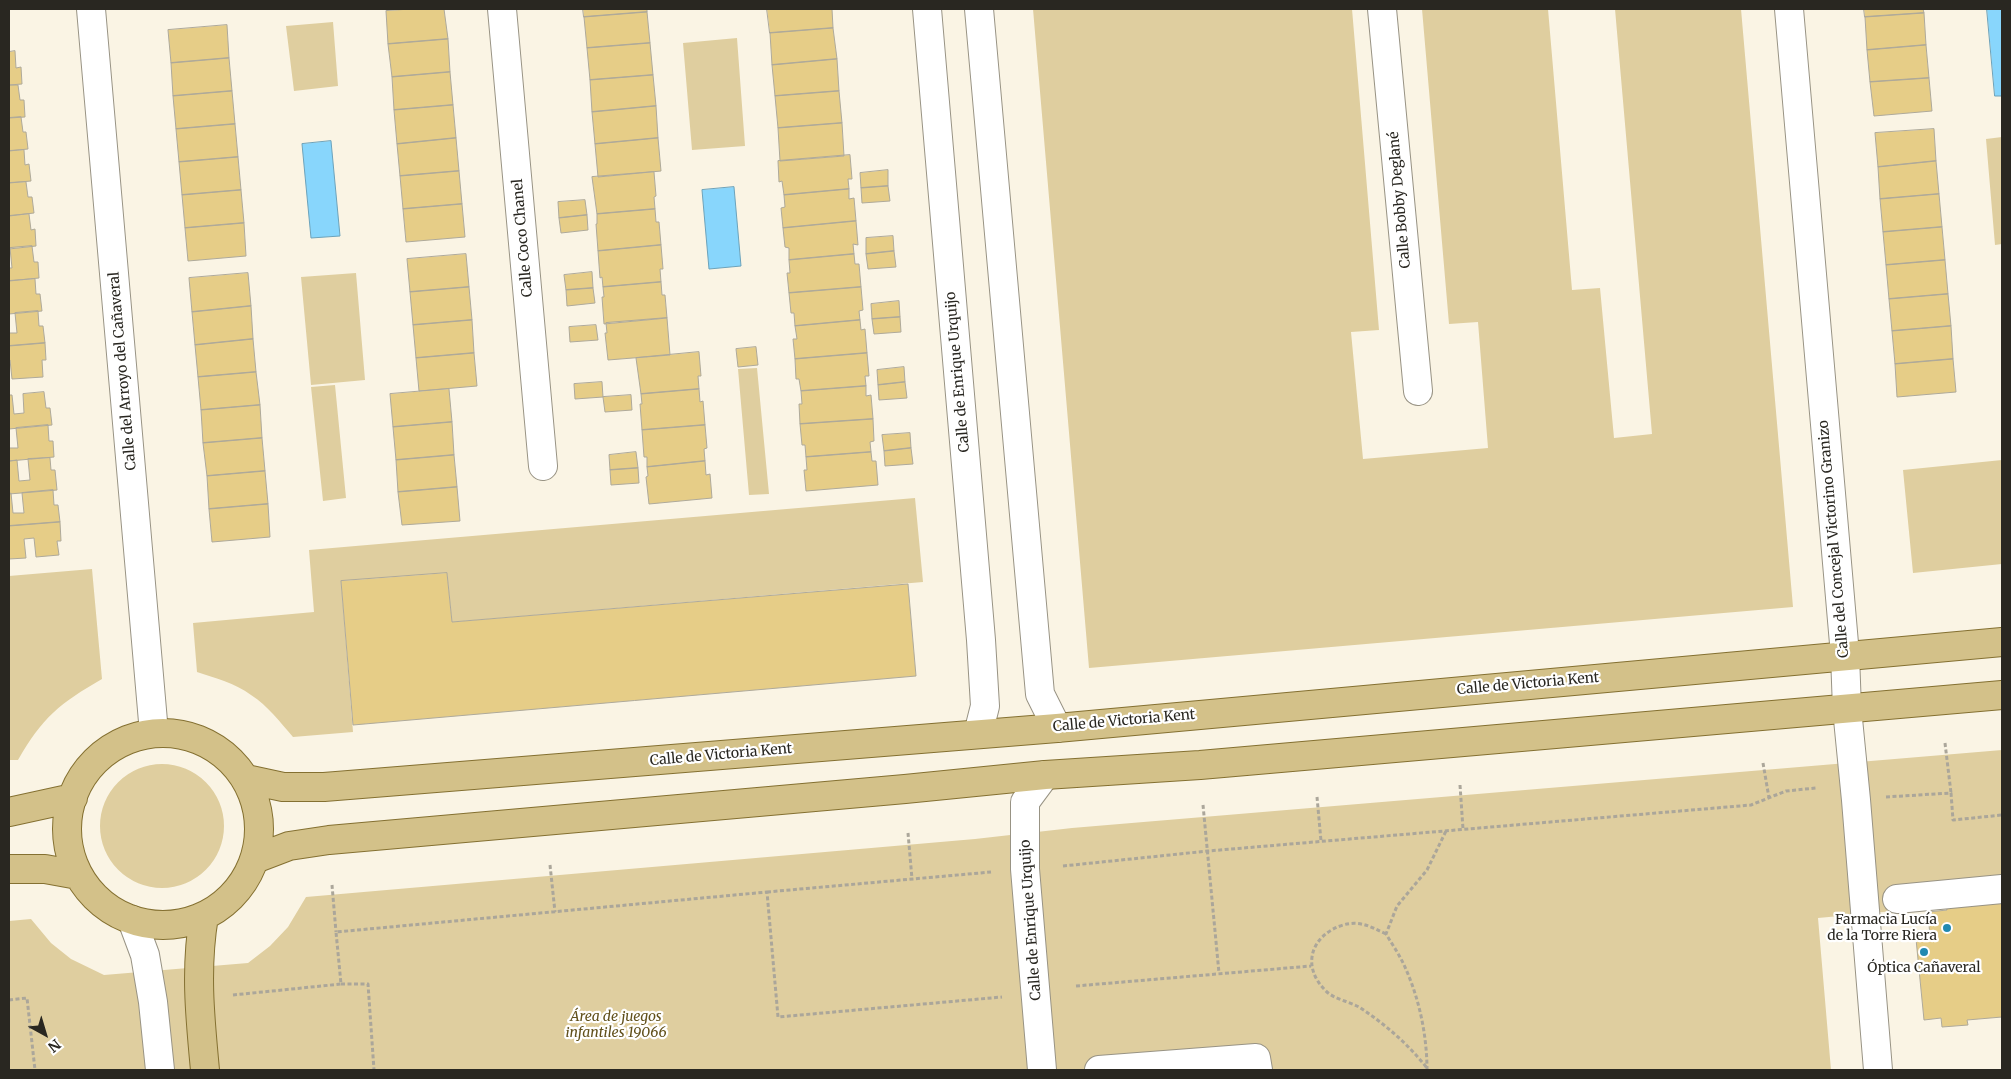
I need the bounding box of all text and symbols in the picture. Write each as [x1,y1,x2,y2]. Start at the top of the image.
street label: Calle Bobby Deglané [1386,131,1414,269]
street label: Calle Coco Chanel [509,178,537,298]
street label: Calle del Arroyo del Cañaveral [106,271,140,471]
street label: Calle de Enrique Urquijo [943,291,973,453]
street label: Calle del Concejal Victorino Granizo [1815,419,1853,659]
street label: Calle de Victoria Kent [1456,669,1600,699]
street label: Calle de Victoria Kent [1052,706,1196,736]
street label: Calle de Victoria Kent [649,740,793,770]
street label: Calle de Enrique Urquijo [1017,839,1045,1001]
place label: Farmacia Lucía de la Torre Riera [1827,912,1937,944]
marker: Farmacia Lucía de la Torre Riera [1941,922,1953,934]
marker: Óptica Cañaveral [1918,946,1930,958]
place label: Óptica Cañaveral [1867,960,1981,976]
north arrow [20,1009,70,1059]
park label: Área de juegos infantiles 19066 [565,1009,667,1042]
text: N [44,1035,64,1056]

